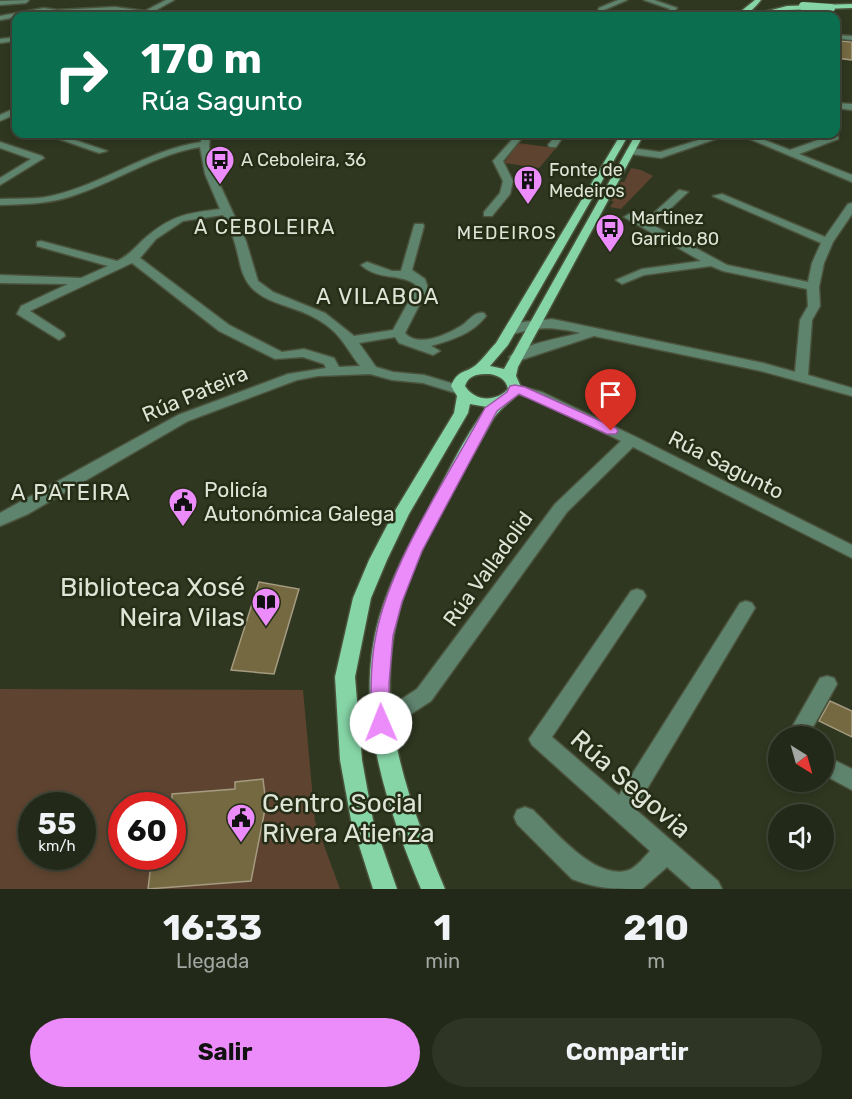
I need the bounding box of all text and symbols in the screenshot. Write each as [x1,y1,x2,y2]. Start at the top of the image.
text: 170 m [141,34,262,84]
icon: right [42,36,120,114]
text: Rúa Sagunto [141,85,303,117]
bus stop icon: A Ceboleira, 36 [204,144,236,186]
place label: A Ceboleira, 36 [241,149,366,171]
place label: Fonte de Medeiros [549,159,625,202]
building icon: Fonte de Medeiros [512,164,544,206]
place label: Martinez Garrido,80 [631,207,719,250]
bus stop icon: Martinez Garrido,80 [594,212,626,254]
district label: A CEBOLEIRA [194,215,336,239]
district label: MEDEIROS [457,222,557,244]
district label: A VILABOA [316,283,440,310]
street label: Rúa Pateira [138,360,251,427]
pin [585,369,636,431]
icon: arrive [594,378,627,411]
street label: Rúa Sagunto [665,425,788,504]
place label: Policía Autonómica Galega [204,477,395,526]
district label: A PATEIRA [11,479,131,506]
public building icon: Policía Autonómica Galega [167,486,199,528]
street label: Rúa Valladolid [438,506,538,631]
place label: Biblioteca Xosé Neira Vilas [60,572,245,633]
library icon: Biblioteca Xosé Neira Vilas [250,586,282,628]
position arrow [349,691,413,755]
street label: Rúa Segovia [564,724,697,845]
north arrow [768,726,834,792]
map controls [768,726,834,870]
place label: Centro Social Rivera Atienza [262,788,435,849]
speed limit sign: 60 [108,792,186,870]
public building icon: Centro Social Rivera Atienza [225,802,257,844]
button: sound [768,804,834,870]
text: 55 [38,806,76,842]
text: km/h [38,837,76,855]
text: 16:33 [163,906,262,949]
text: 1 [434,906,452,949]
text: 210 [623,906,689,949]
text: Llegada [176,949,249,973]
text: min [425,949,460,973]
text: m [647,949,665,973]
button: Salir [30,1018,420,1087]
button: Compartir [432,1018,822,1087]

